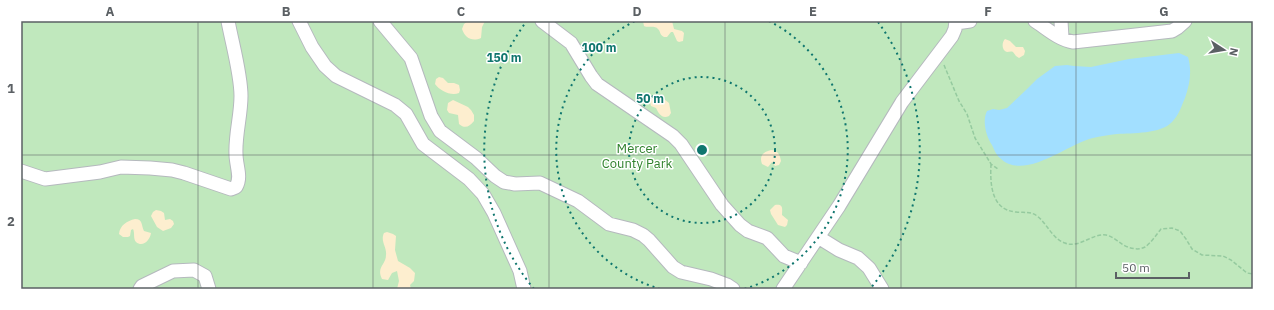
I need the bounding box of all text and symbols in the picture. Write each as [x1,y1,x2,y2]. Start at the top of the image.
text: A [106,3,115,20]
text: B [282,3,291,20]
text: C [457,3,466,20]
text: D [632,3,642,20]
text: E [809,3,817,20]
text: F [984,3,992,20]
text: G [1159,3,1169,20]
north arrow [1204,30,1244,70]
text: 100 m [581,40,617,55]
text: N [1226,47,1241,57]
text: 150 m [486,50,522,65]
text: 1 [7,80,15,97]
text: 50 m [636,91,664,106]
park label: Mercer County Park [602,140,672,172]
centre of rings [695,143,709,157]
text: 2 [7,213,15,230]
scale bar [1116,254,1189,280]
text: 50 m [1122,260,1150,275]

